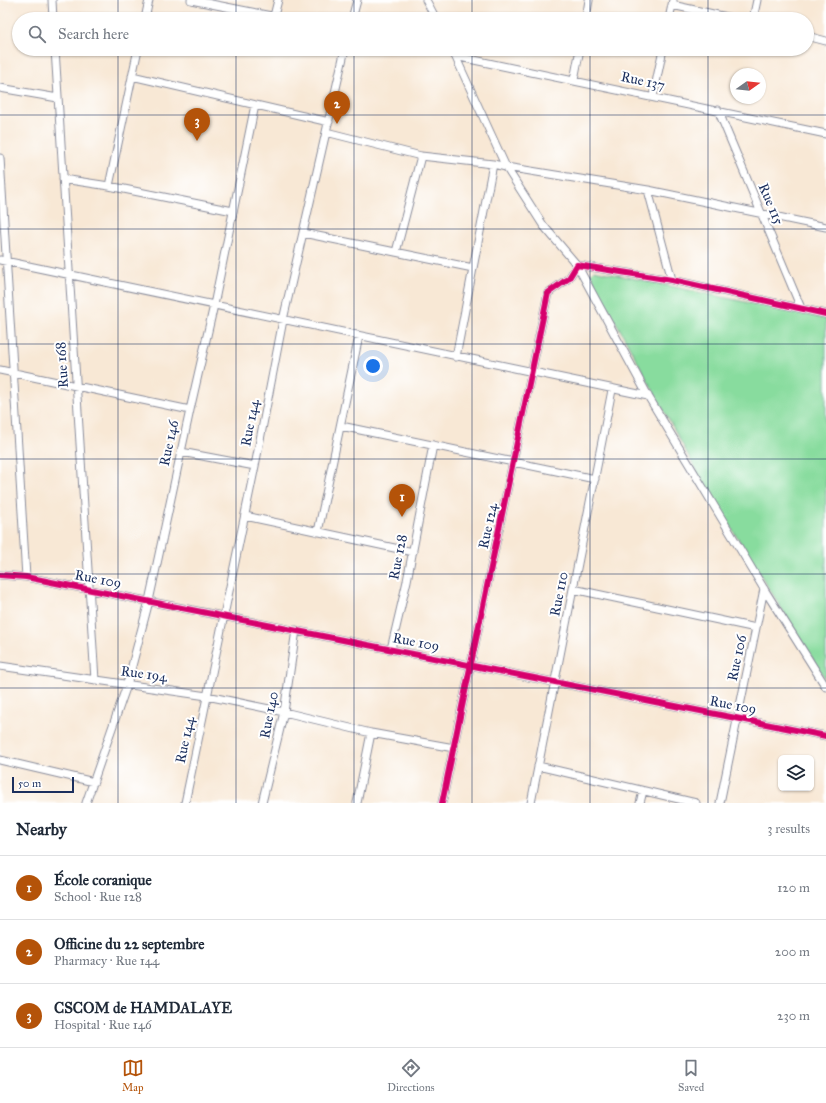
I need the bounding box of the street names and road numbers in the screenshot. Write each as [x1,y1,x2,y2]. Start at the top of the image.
street label: Rue 137 [619,68,667,94]
street label: Rue 115 [755,181,788,228]
street label: Rue 168 [52,341,72,389]
street label: Rue 144 [237,397,263,448]
street label: Rue 146 [156,418,182,468]
street label: Rue 124 [475,500,501,550]
street label: Rue 128 [385,533,411,581]
street label: Rue 109 [73,566,123,592]
street label: Rue 110 [546,570,572,618]
street label: Rue 109 [391,629,441,655]
street label: Rue 106 [724,633,750,683]
street label: Rue 194 [120,662,170,686]
street label: Rue 140 [256,690,282,740]
street label: Rue 109 [708,692,758,718]
street label: Rue 144 [172,714,198,765]

